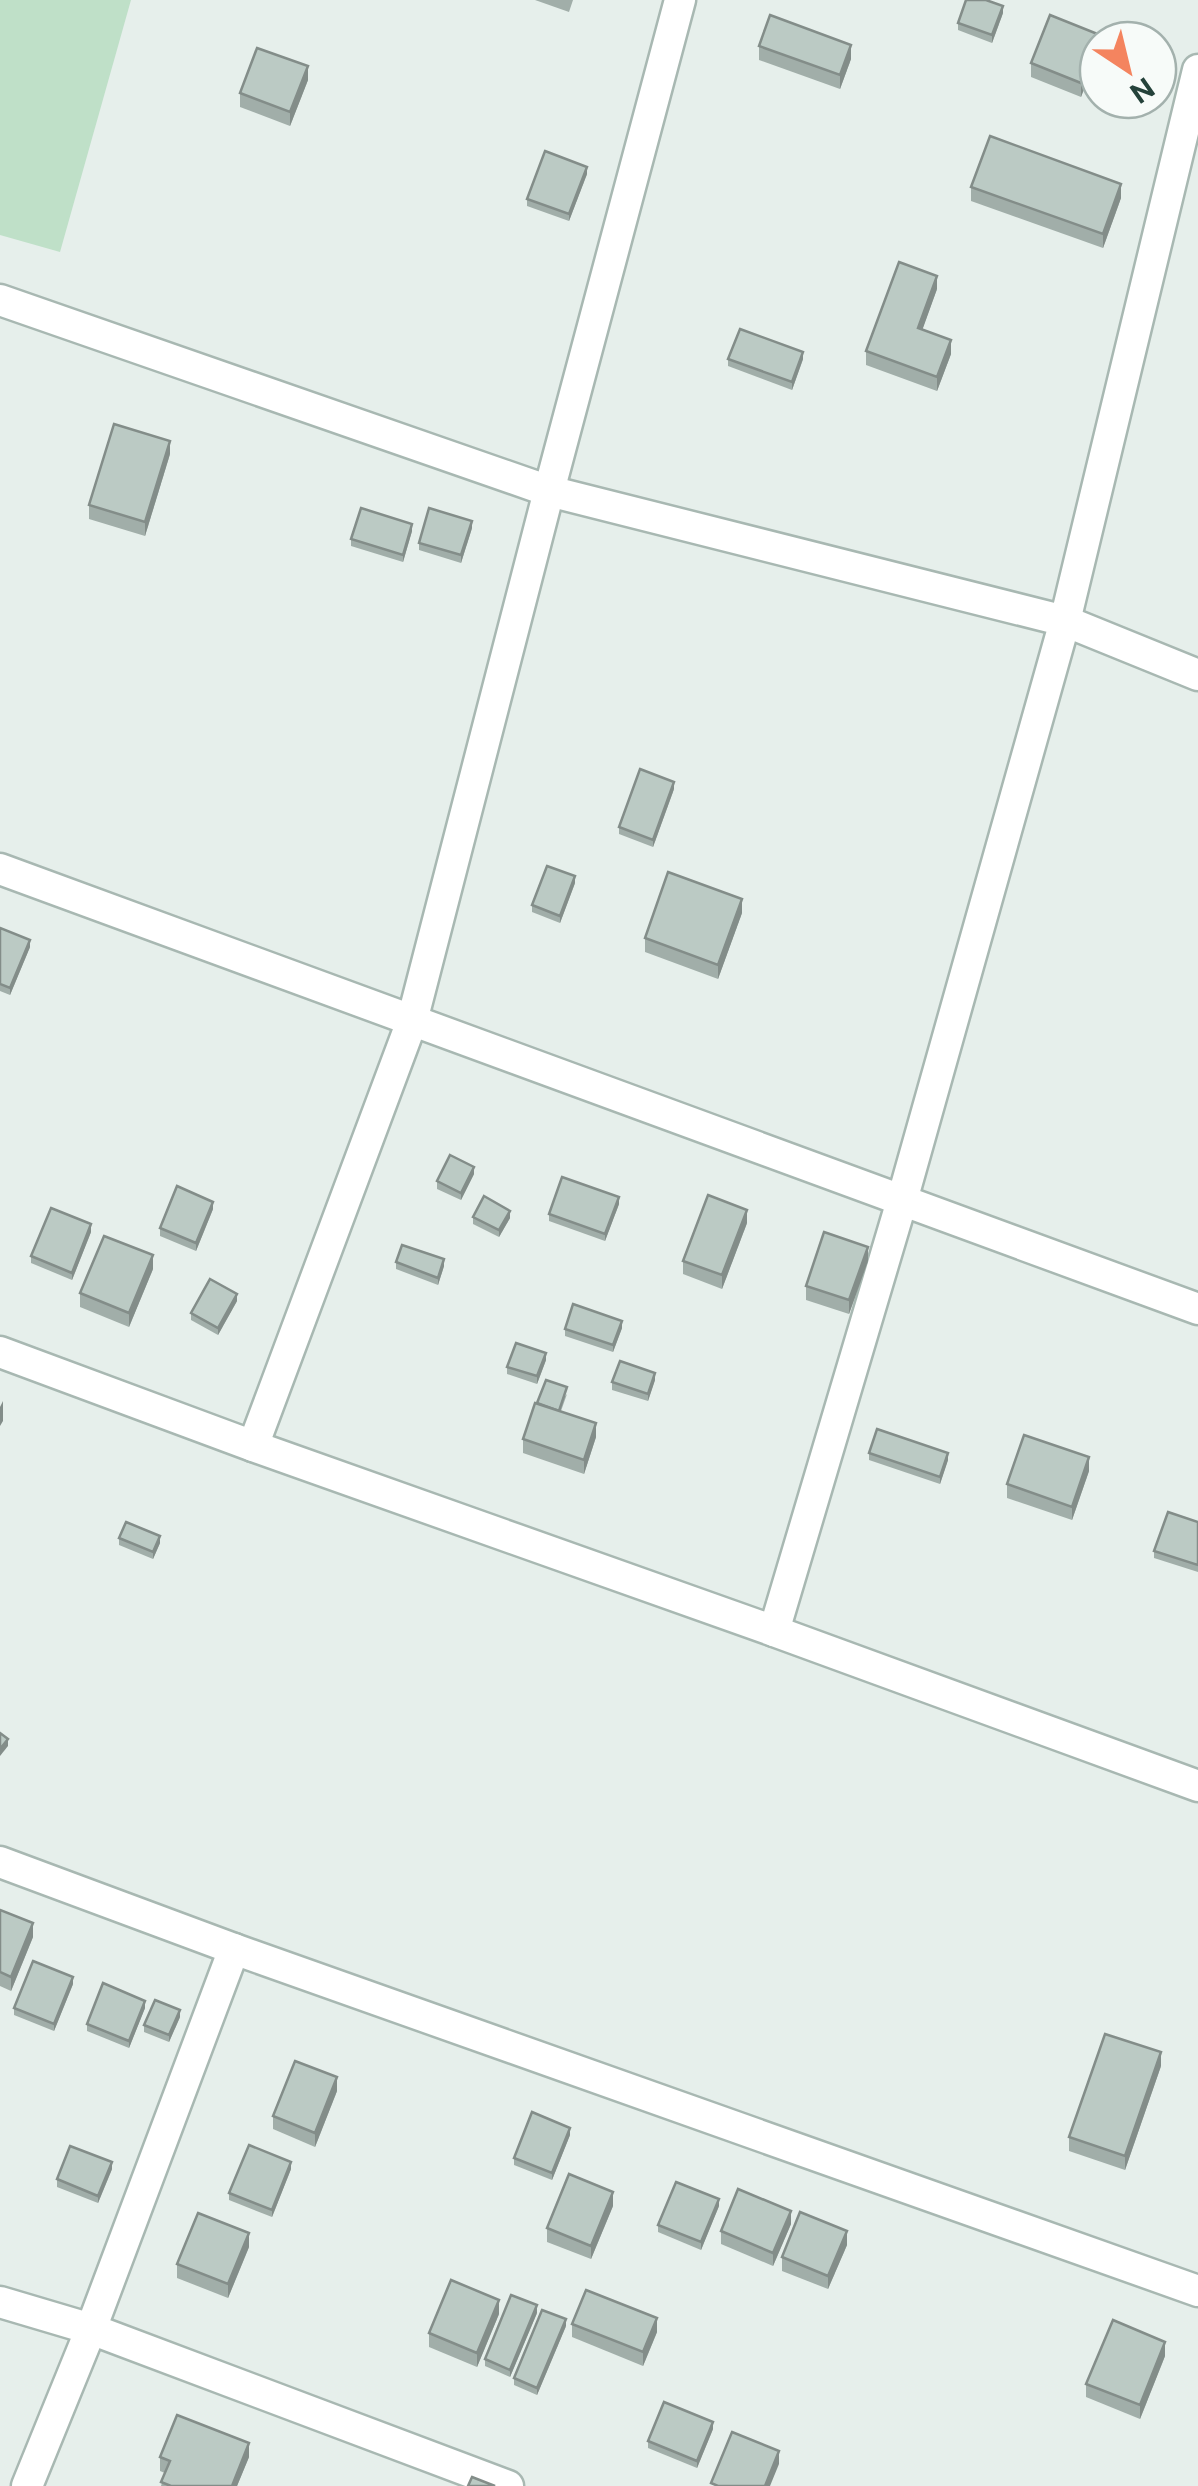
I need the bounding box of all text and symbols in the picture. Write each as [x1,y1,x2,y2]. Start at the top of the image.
north arrow [1078,20,1178,120]
text: N [1124,71,1161,111]

